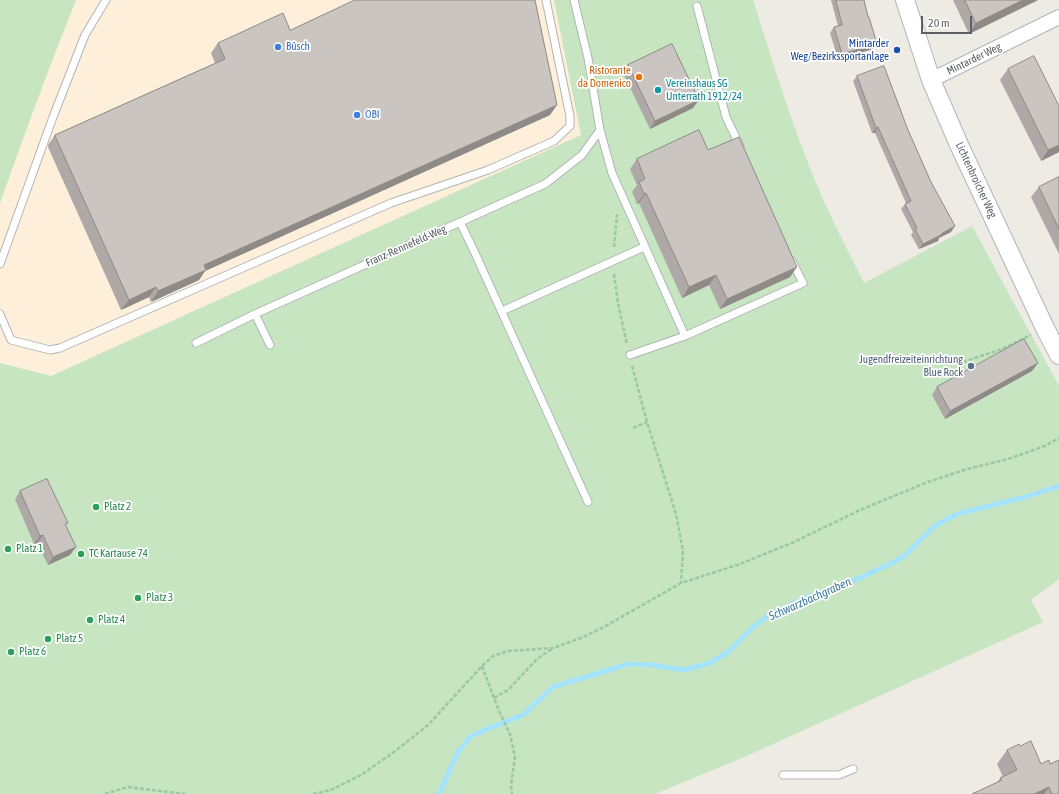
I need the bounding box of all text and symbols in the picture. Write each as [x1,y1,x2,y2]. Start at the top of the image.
scale bar [923,8,974,34]
text: 20 m [928,16,950,30]
place label: Mintarder Weg/Bezirkssportanlage [791,37,889,63]
place label: Büsch [286,40,310,54]
street label: Mintarder Weg [945,40,1003,78]
marker: Büsch [273,42,283,52]
marker: Mintarder Weg/Bezirkssportanlage [892,45,902,55]
place label: Ristorante da Domenico [578,64,631,90]
marker: Ristorante da Domenico [634,72,644,82]
place label: Vereinshaus SG Unterrath 1912/24 [666,77,742,103]
marker: Vereinshaus SG Unterrath 1912/24 [653,85,663,95]
place label: OBI [365,108,379,122]
marker: OBI [352,110,362,120]
street label: Lichtenbroicher Weg [953,140,999,220]
street label: Franz-Rennefeld-Weg [364,222,448,270]
place label: Jugendfreizeiteinrichtung Blue Rock [859,353,963,379]
marker: Jugendfreizeiteinrichtung Blue Rock [966,361,976,371]
place label: Platz 2 [104,500,131,514]
marker: Platz 2 [91,502,101,512]
place label: Platz 1 [16,542,43,556]
marker: Platz 1 [3,544,13,554]
place label: TC Kartause 74 [89,547,148,561]
marker: TC Kartause 74 [76,549,86,559]
water label: Schwarzbachgraben [767,574,853,624]
place label: Platz 3 [146,591,173,605]
marker: Platz 3 [133,593,143,603]
place label: Platz 4 [98,613,125,627]
marker: Platz 4 [85,615,95,625]
place label: Platz 5 [56,632,83,646]
marker: Platz 5 [43,634,53,644]
place label: Platz 6 [19,645,46,659]
marker: Platz 6 [6,647,16,657]

